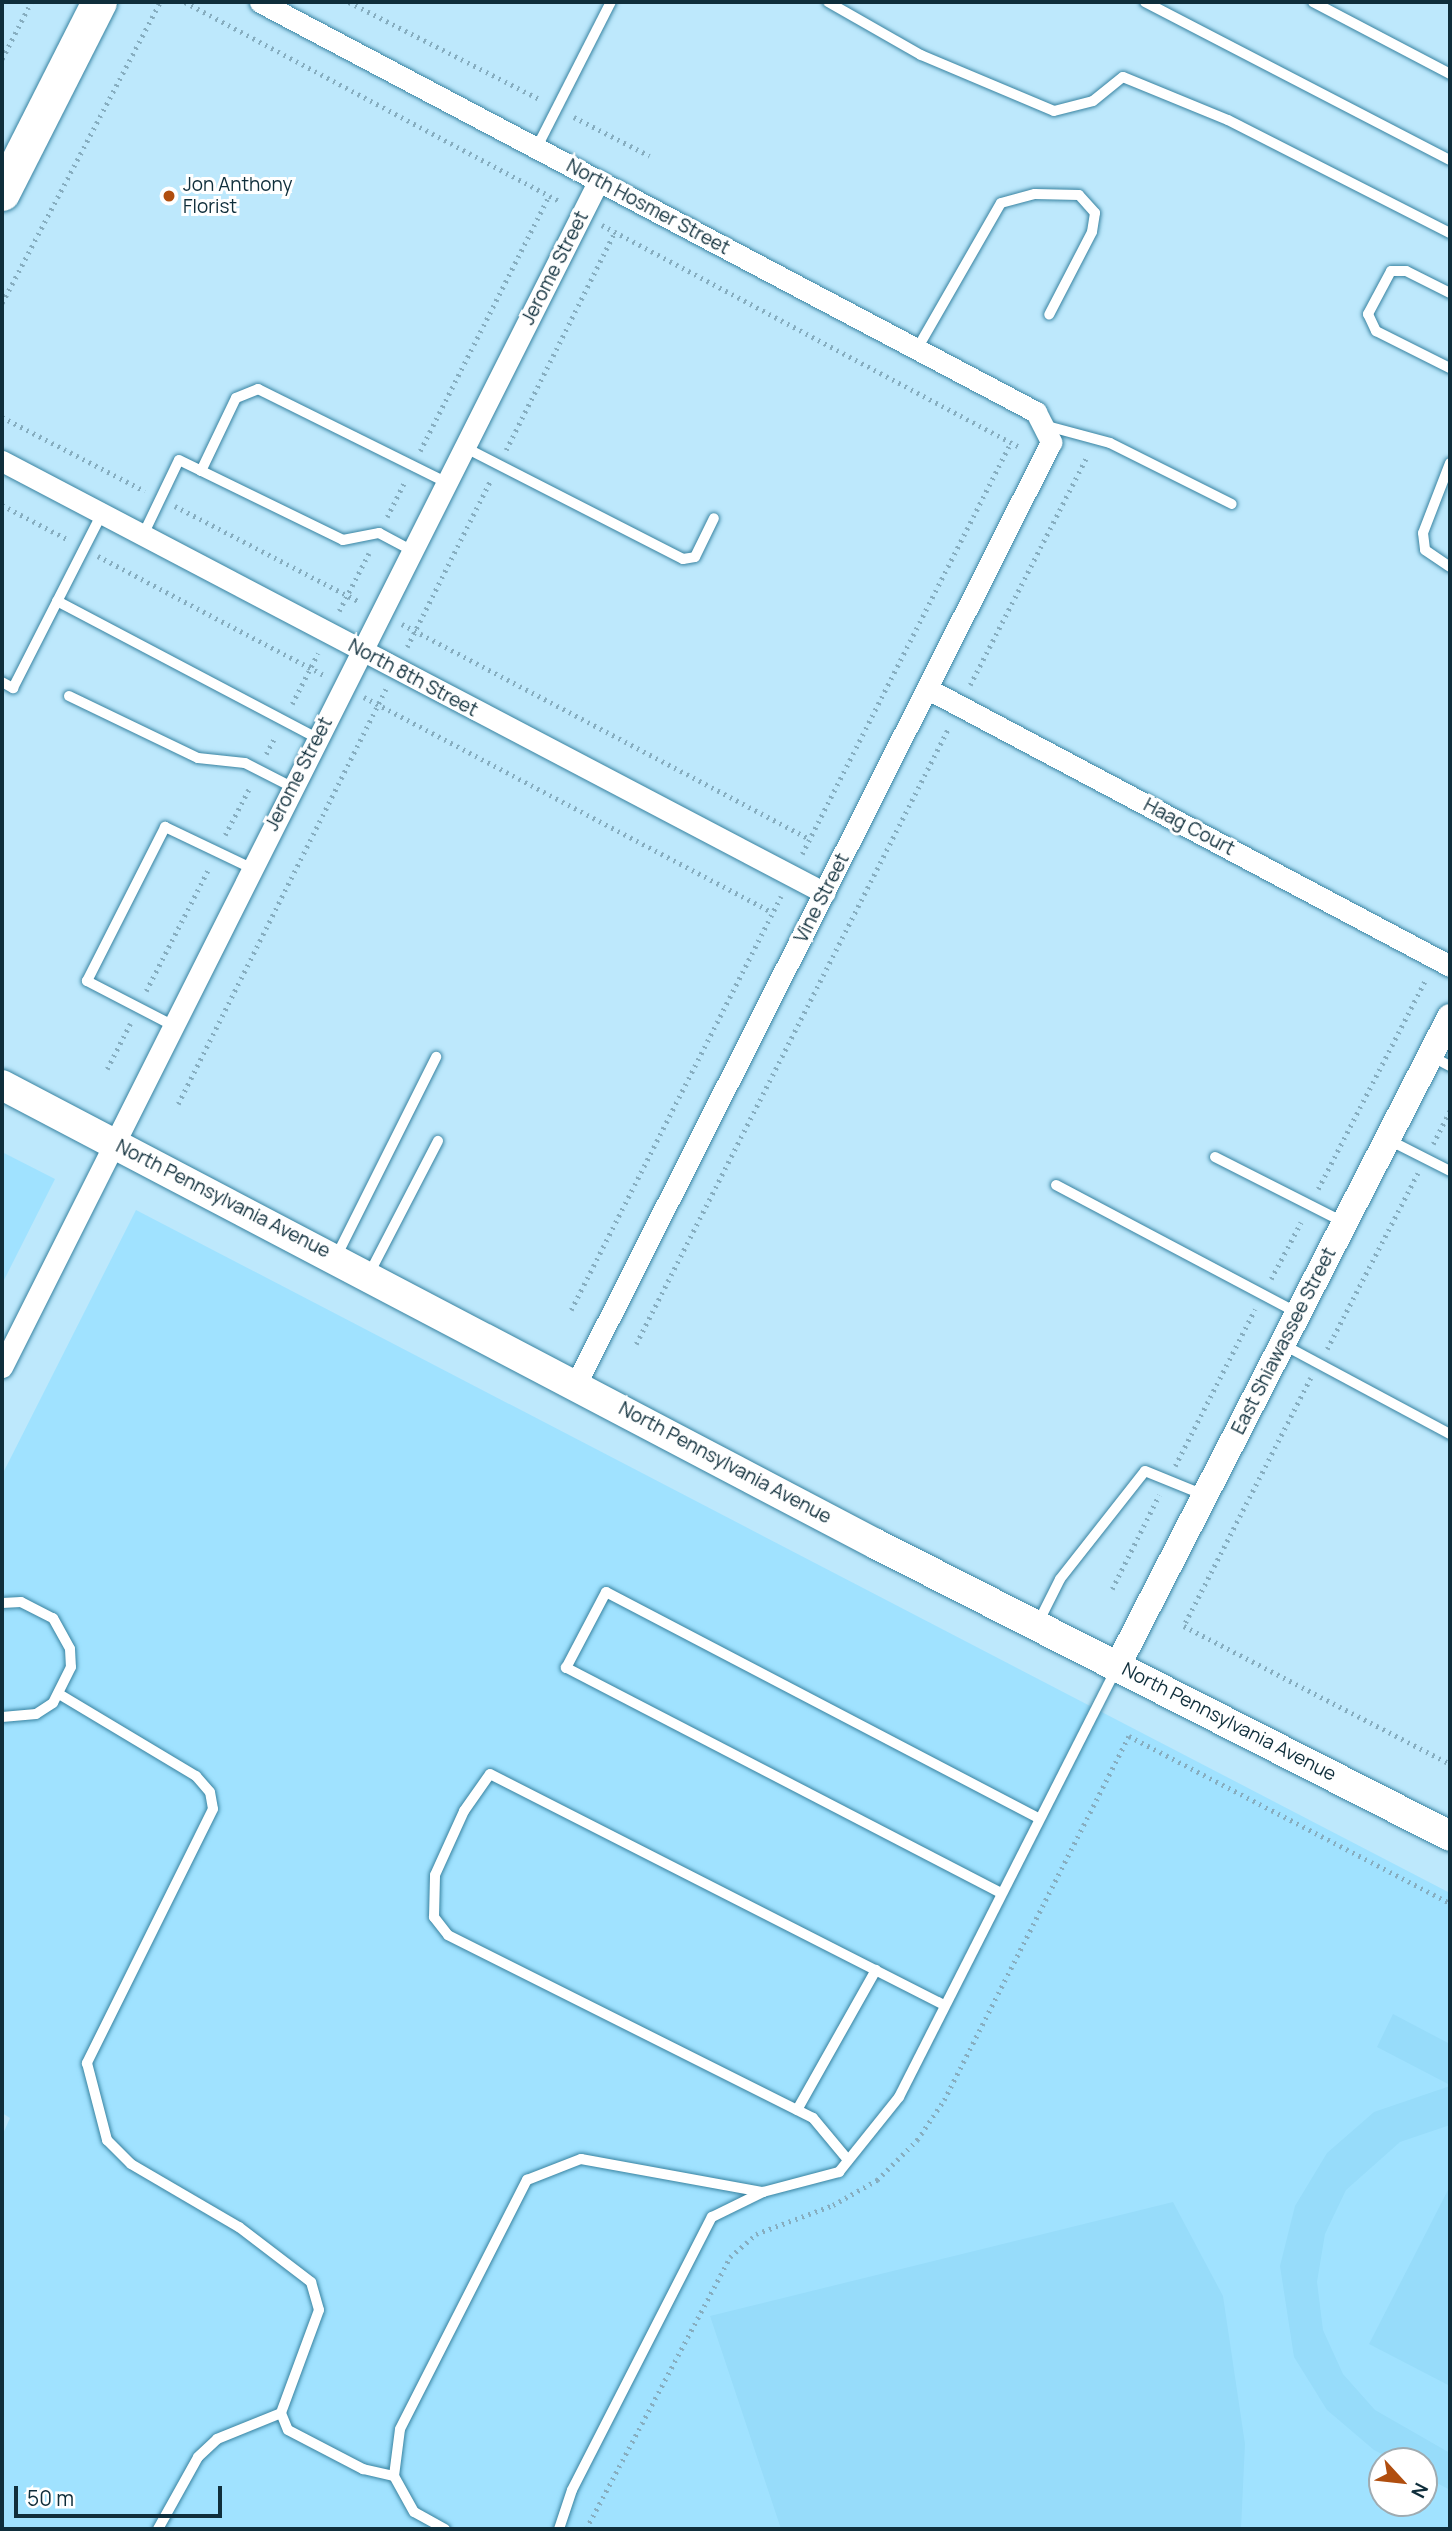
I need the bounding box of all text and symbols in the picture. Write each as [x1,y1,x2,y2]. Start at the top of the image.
street label: North Hosmer Street [563,154,733,260]
place label: Jon Anthony Florist [183,174,293,218]
marker: Jon Anthony Florist [161,188,177,204]
street label: Jerome Street [517,207,593,329]
street label: North 8th Street [344,634,482,722]
street label: Jerome Street [261,713,337,835]
street label: Haag Court [1140,794,1238,860]
street label: Vine Street [790,849,854,947]
street label: North Pennsylvania Avenue [112,1135,334,1263]
street label: East Shiawassee Street [1227,1244,1341,1438]
street label: North Pennsylvania Avenue [615,1397,835,1529]
street label: North Pennsylvania Avenue [1118,1658,1340,1786]
north arrow [1368,2447,1438,2517]
scale bar [18,2472,226,2516]
text: N [1405,2479,1435,2503]
text: 50 m [27,2484,74,2512]

